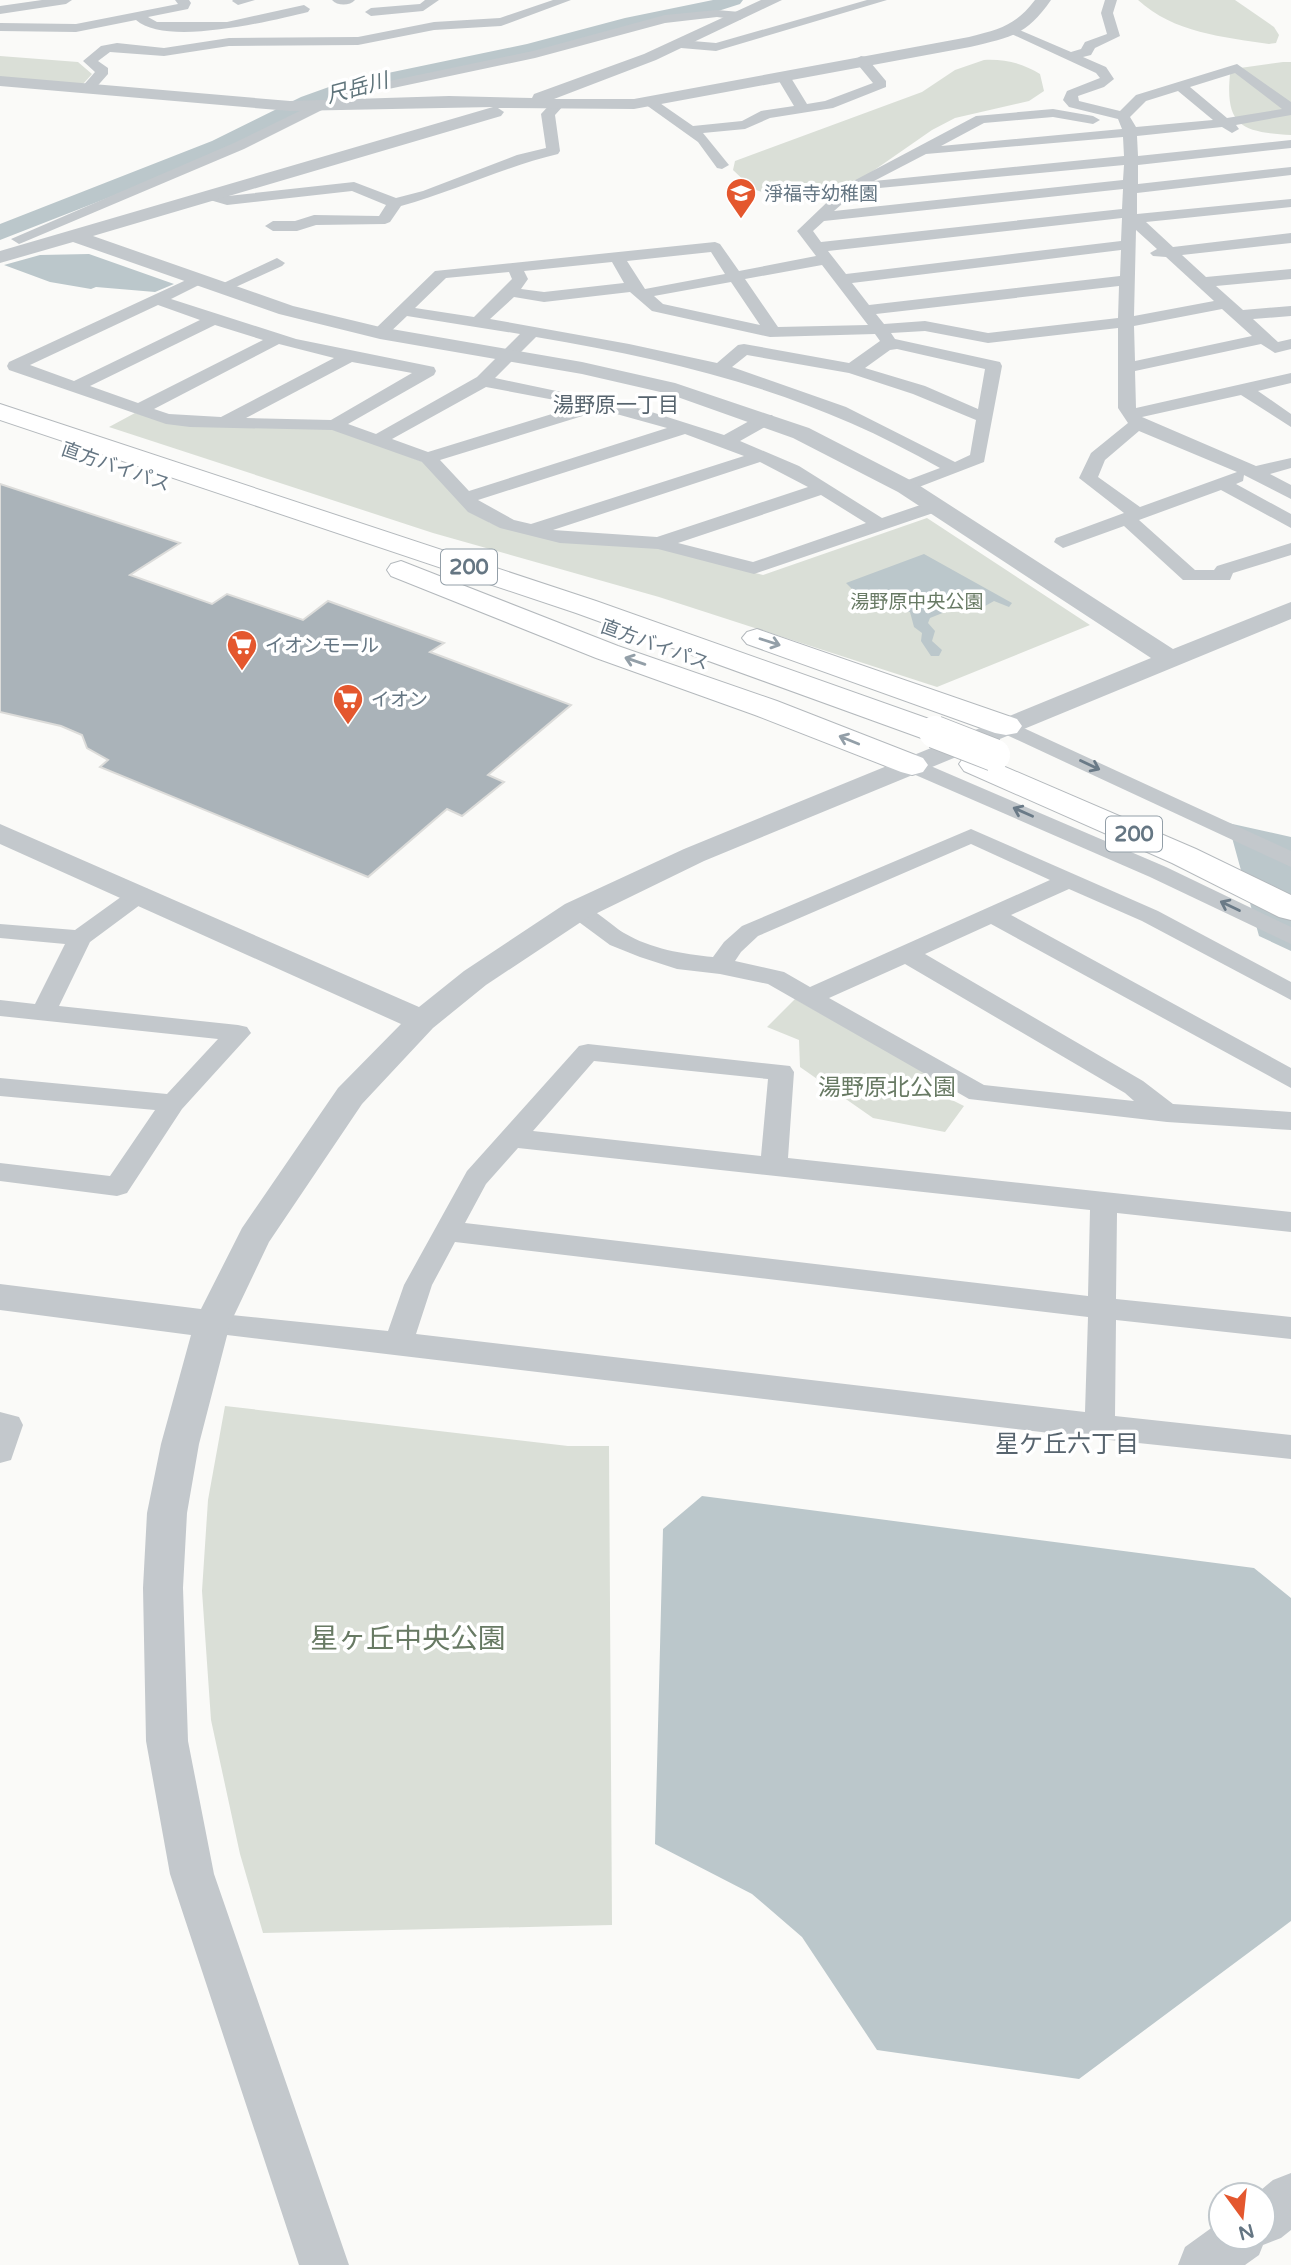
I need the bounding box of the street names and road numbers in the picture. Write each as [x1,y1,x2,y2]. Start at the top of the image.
street label: 直方バイパス [58,438,173,496]
road number: 200 [441,550,497,584]
street label: 直方バイパス [598,615,712,675]
road number: 200 [1106,816,1162,852]

